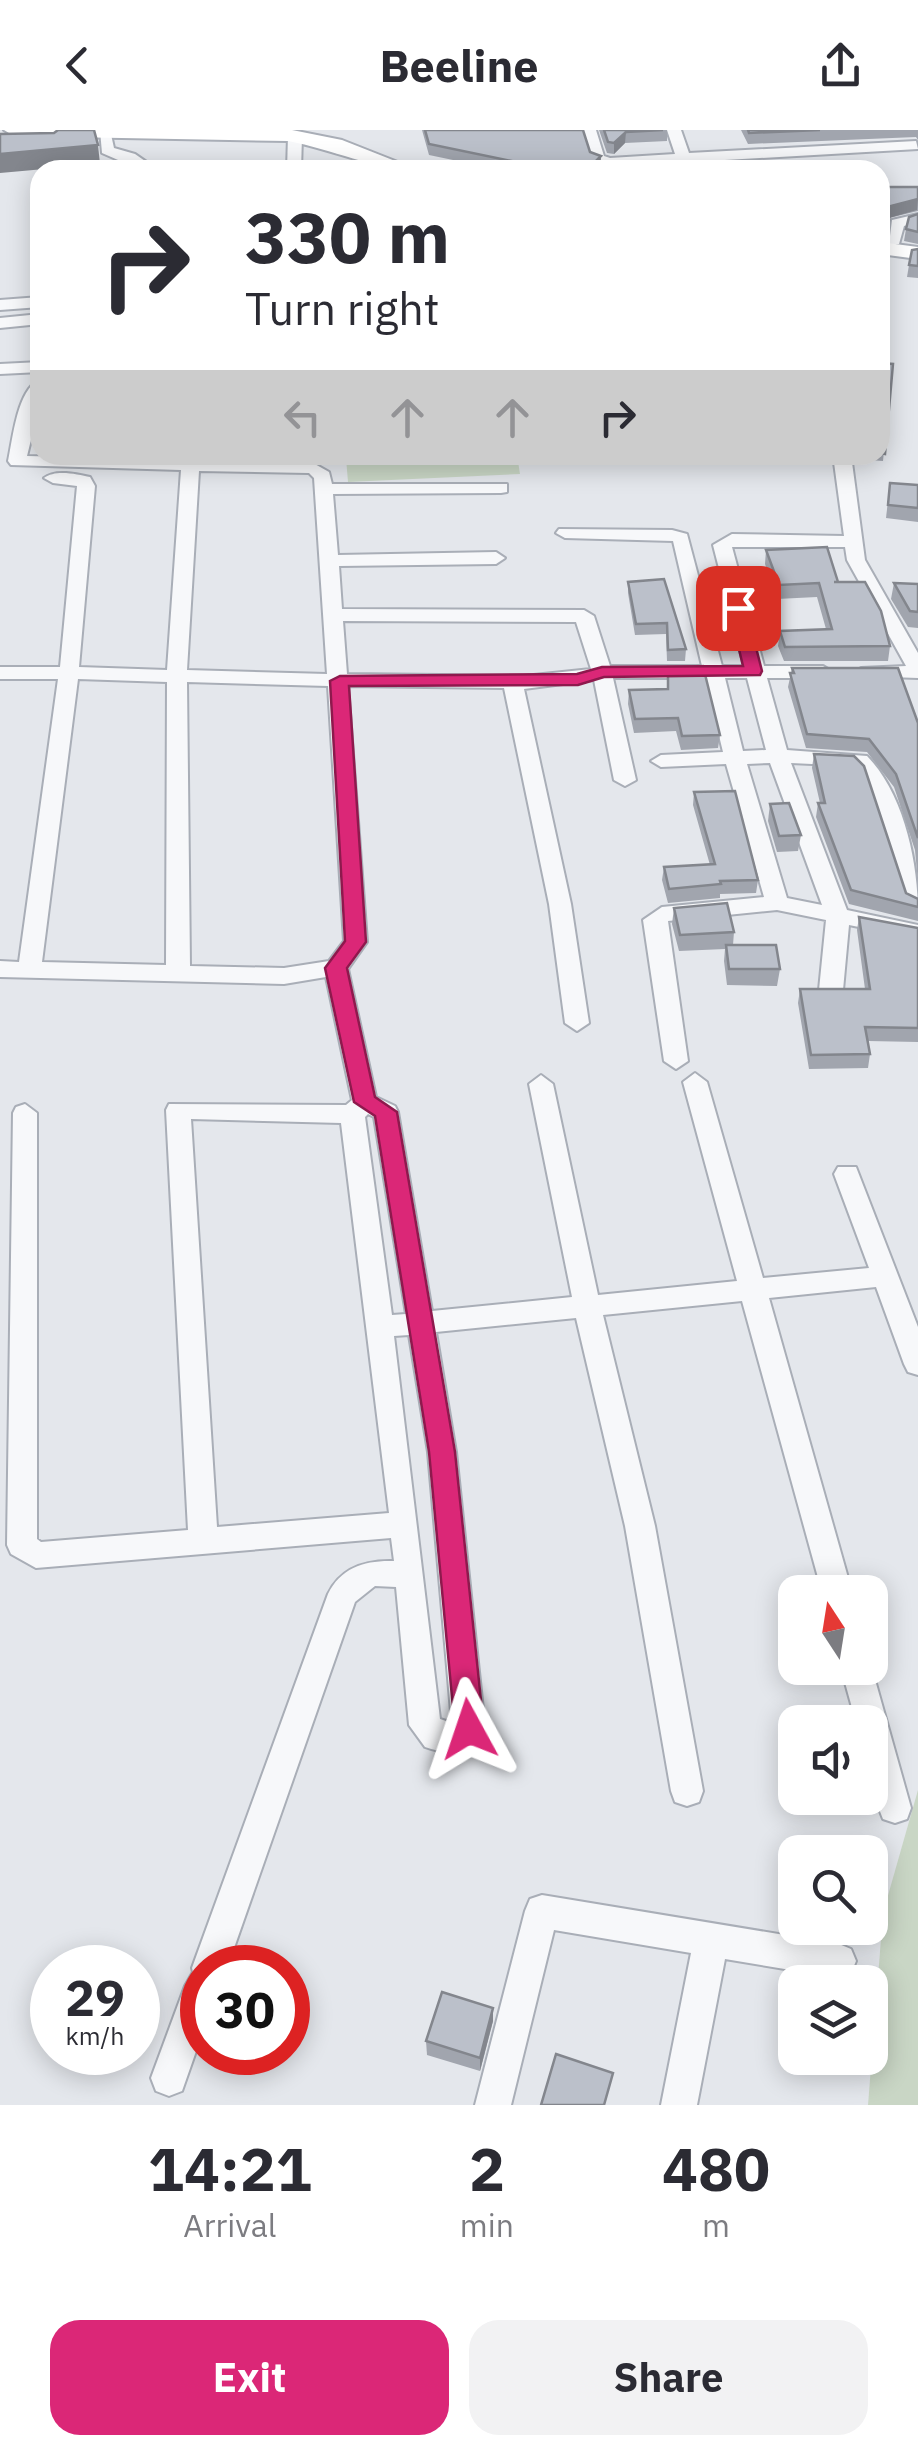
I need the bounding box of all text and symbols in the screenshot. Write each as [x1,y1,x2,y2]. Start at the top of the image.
text: Beeline [379,36,539,94]
icon: back [50,38,105,93]
icon: share [813,38,868,93]
text: 330 m [245,191,450,282]
icon: right [80,200,210,330]
text: Turn right [245,279,440,337]
icon: left [275,390,330,445]
icon: ahead [380,390,435,445]
icon: ahead [485,390,540,445]
icon: right [590,390,645,445]
pin [696,566,781,651]
icon: arrive [711,581,766,636]
north arrow [778,1575,888,1685]
map controls [778,1575,888,2075]
position arrow [417,1677,521,1781]
button: sound [778,1705,888,1815]
button: search [778,1835,888,1945]
speed limit sign: 30 [180,1945,310,2075]
text: 29 [65,1965,125,2030]
button: layers [778,1965,888,2075]
text: km/h [66,2019,124,2052]
text: 14:21 [148,2129,312,2208]
text: 2 [469,2129,505,2208]
text: 480 [662,2129,770,2208]
text: Arrival [183,2204,277,2246]
text: min [460,2204,514,2246]
text: m [702,2204,730,2246]
button: Exit [50,2320,449,2435]
button: Share [469,2320,868,2435]

